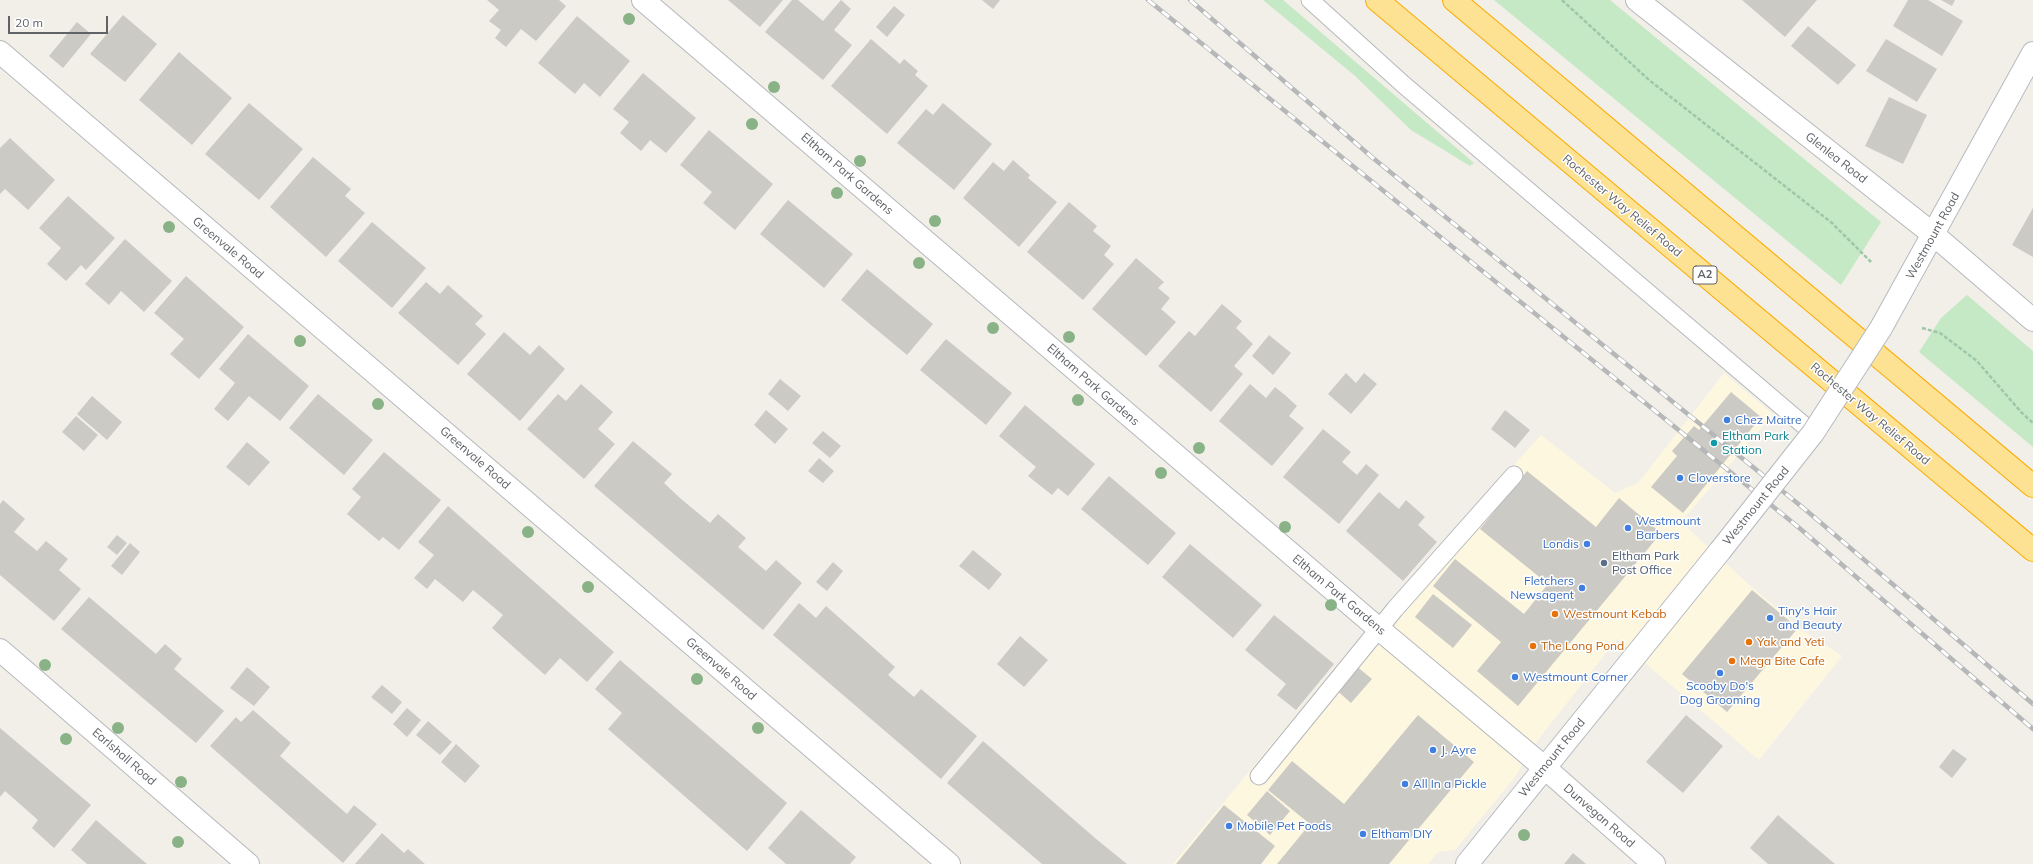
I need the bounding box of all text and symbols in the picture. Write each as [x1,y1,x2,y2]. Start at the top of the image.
scale bar [10,8,110,34]
text: 20 m [15,15,43,30]
street label: Glenlea Road [1802,129,1870,187]
street label: Eltham Park Gardens [798,130,896,218]
street label: Rochester Way Relief Road [1559,152,1685,260]
street label: Westmount Road [1903,190,1963,282]
street label: Greenvale Road [189,214,267,282]
road number: A2 [1693,266,1717,284]
street label: Eltham Park Gardens [1044,341,1142,429]
street label: Rochester Way Relief Road [1807,360,1933,468]
place label: Chez Maitre [1735,413,1801,427]
marker: Chez Maitre [1722,415,1732,425]
street label: Greenvale Road [437,424,513,492]
place label: Eltham Park Station [1722,429,1789,457]
marker: Eltham Park Station [1709,438,1719,448]
street label: Westmount Road [1720,464,1792,548]
place label: Cloverstore [1688,471,1751,485]
marker: Cloverstore [1675,473,1685,483]
place label: Westmount Barbers [1636,514,1701,542]
marker: Westmount Barbers [1623,523,1633,533]
place label: Londis [1543,537,1579,551]
marker: Londis [1582,539,1592,549]
place label: Eltham Park Post Office [1612,549,1679,577]
street label: Eltham Park Gardens [1289,552,1389,638]
marker: Eltham Park Post Office [1599,558,1609,568]
place label: Fletchers Newsagent [1510,574,1574,602]
marker: Fletchers Newsagent [1577,583,1587,593]
place label: Tiny's Hair and Beauty [1778,604,1842,632]
place label: Westmount Kebab [1563,607,1667,621]
marker: Westmount Kebab [1550,609,1560,619]
marker: Tiny's Hair and Beauty [1765,613,1775,623]
street label: Greenvale Road [683,635,759,703]
place label: Yak and Yeti [1757,635,1824,649]
marker: Yak and Yeti [1744,637,1754,647]
place label: The Long Pond [1541,639,1624,653]
marker: The Long Pond [1528,641,1538,651]
place label: Mega Bite Cafe [1740,654,1825,668]
marker: Mega Bite Cafe [1727,656,1737,666]
marker: Scooby Do's Dog Grooming [1715,668,1725,678]
place label: Westmount Corner [1523,670,1628,684]
marker: Westmount Corner [1510,672,1520,682]
place label: Scooby Do's Dog Grooming [1680,679,1760,707]
street label: Westmount Road [1516,716,1588,800]
street label: Earlshall Road [89,725,159,789]
place label: J. Ayre [1441,743,1476,757]
marker: J. Ayre [1428,745,1438,755]
place label: All In a Pickle [1413,777,1486,791]
marker: All In a Pickle [1400,779,1410,789]
street label: Dunvegan Road [1560,781,1638,851]
place label: Mobile Pet Foods [1237,819,1331,833]
marker: Mobile Pet Foods [1224,821,1234,831]
place label: Eltham DIY [1371,827,1432,841]
marker: Eltham DIY [1358,829,1368,839]

